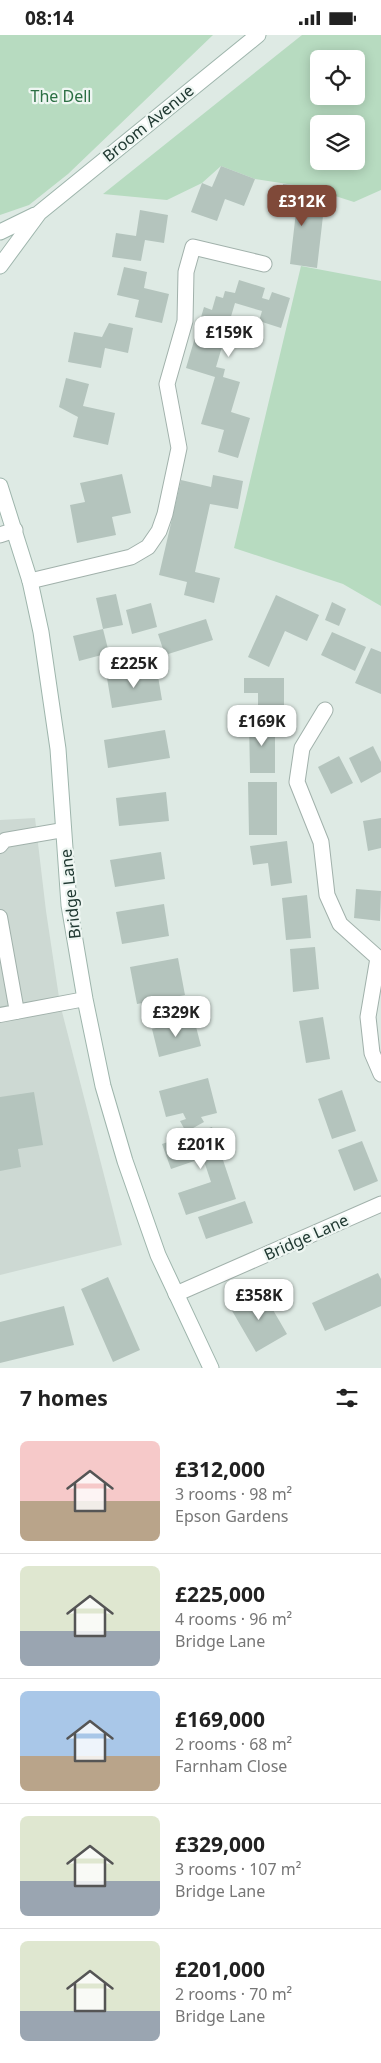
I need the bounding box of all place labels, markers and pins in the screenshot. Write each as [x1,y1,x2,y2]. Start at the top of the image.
pin: £312K [267,185,337,227]
pin: £159K [194,315,264,358]
pin: £225K [99,647,169,689]
pin: £169K [227,705,297,747]
pin: £329K [141,995,211,1038]
pin: £201K [166,1127,236,1170]
pin: £358K [224,1279,294,1321]

